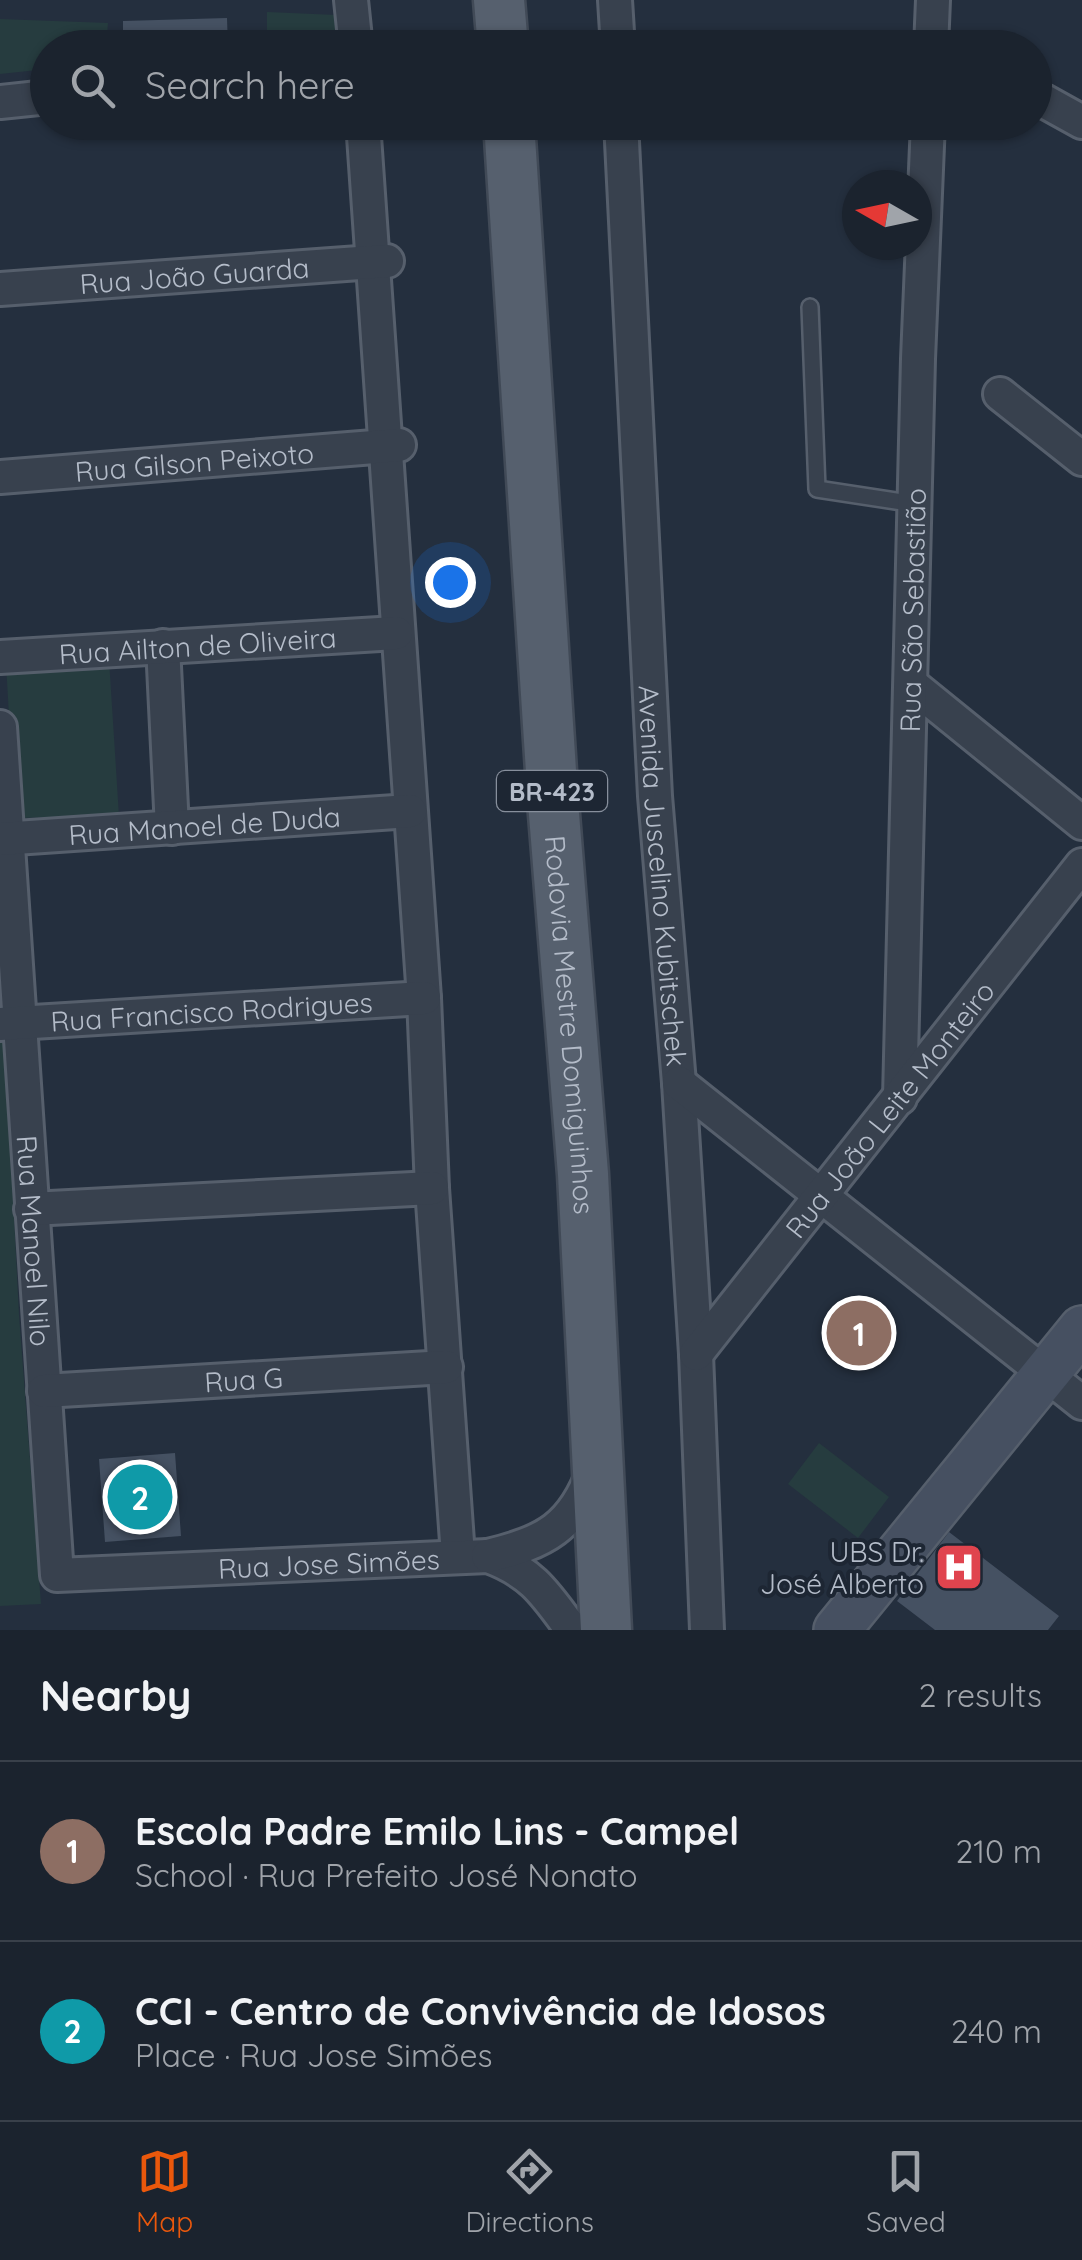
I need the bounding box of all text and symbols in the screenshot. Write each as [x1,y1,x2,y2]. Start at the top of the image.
search box [30,30,1052,140]
icon: search [65,58,120,113]
text: Search here [145,61,355,109]
north arrow [842,170,932,260]
street label: Rua João Guarda [79,249,310,301]
street label: Rua Gilson Peixoto [74,434,315,488]
street label: Rua São Sebastião [891,488,932,733]
your location [425,557,476,608]
street label: Rua Ailton de Oliveira [58,619,337,671]
street label: Avenida Juscelino Kubitschek [632,684,695,1068]
road number: BR-423 [497,771,607,811]
street label: Rua Manoel de Duda [67,798,342,852]
street label: Rodovia Mestre Domiguinhos [538,834,603,1215]
street label: Rua João Leite Monteiro [777,974,1001,1245]
street label: Rua Francisco Rodrigues [50,984,374,1038]
street label: Rua Manoel Nilo [10,1134,59,1348]
pin: 1 [826,1296,892,1370]
street label: Rua G [203,1359,284,1399]
pin: 2 [108,1460,172,1534]
place label: UBS Dr. José Alberto [760,1534,924,1601]
street label: Rua Jose Simões [217,1541,440,1585]
hospital icon: UBS Dr. José Alberto [933,1541,985,1593]
text: Nearby [40,1669,191,1722]
text: 2 results [919,1675,1042,1715]
text: Escola Padre Emilo Lins - Campel [135,1807,739,1855]
text: 1 [66,1831,79,1871]
text: 210 m [955,1831,1042,1871]
text: School · Rua Prefeito José Nonato [135,1855,638,1895]
text: CCI - Centro de Convivência de Idosos [135,1987,826,2035]
text: 2 [63,2011,82,2051]
text: 240 m [951,2011,1042,2051]
text: Place · Rua Jose Simões [135,2035,493,2075]
tab: Map [136,2144,193,2239]
tab: Directions [465,2144,594,2239]
tab: Saved [866,2144,946,2239]

